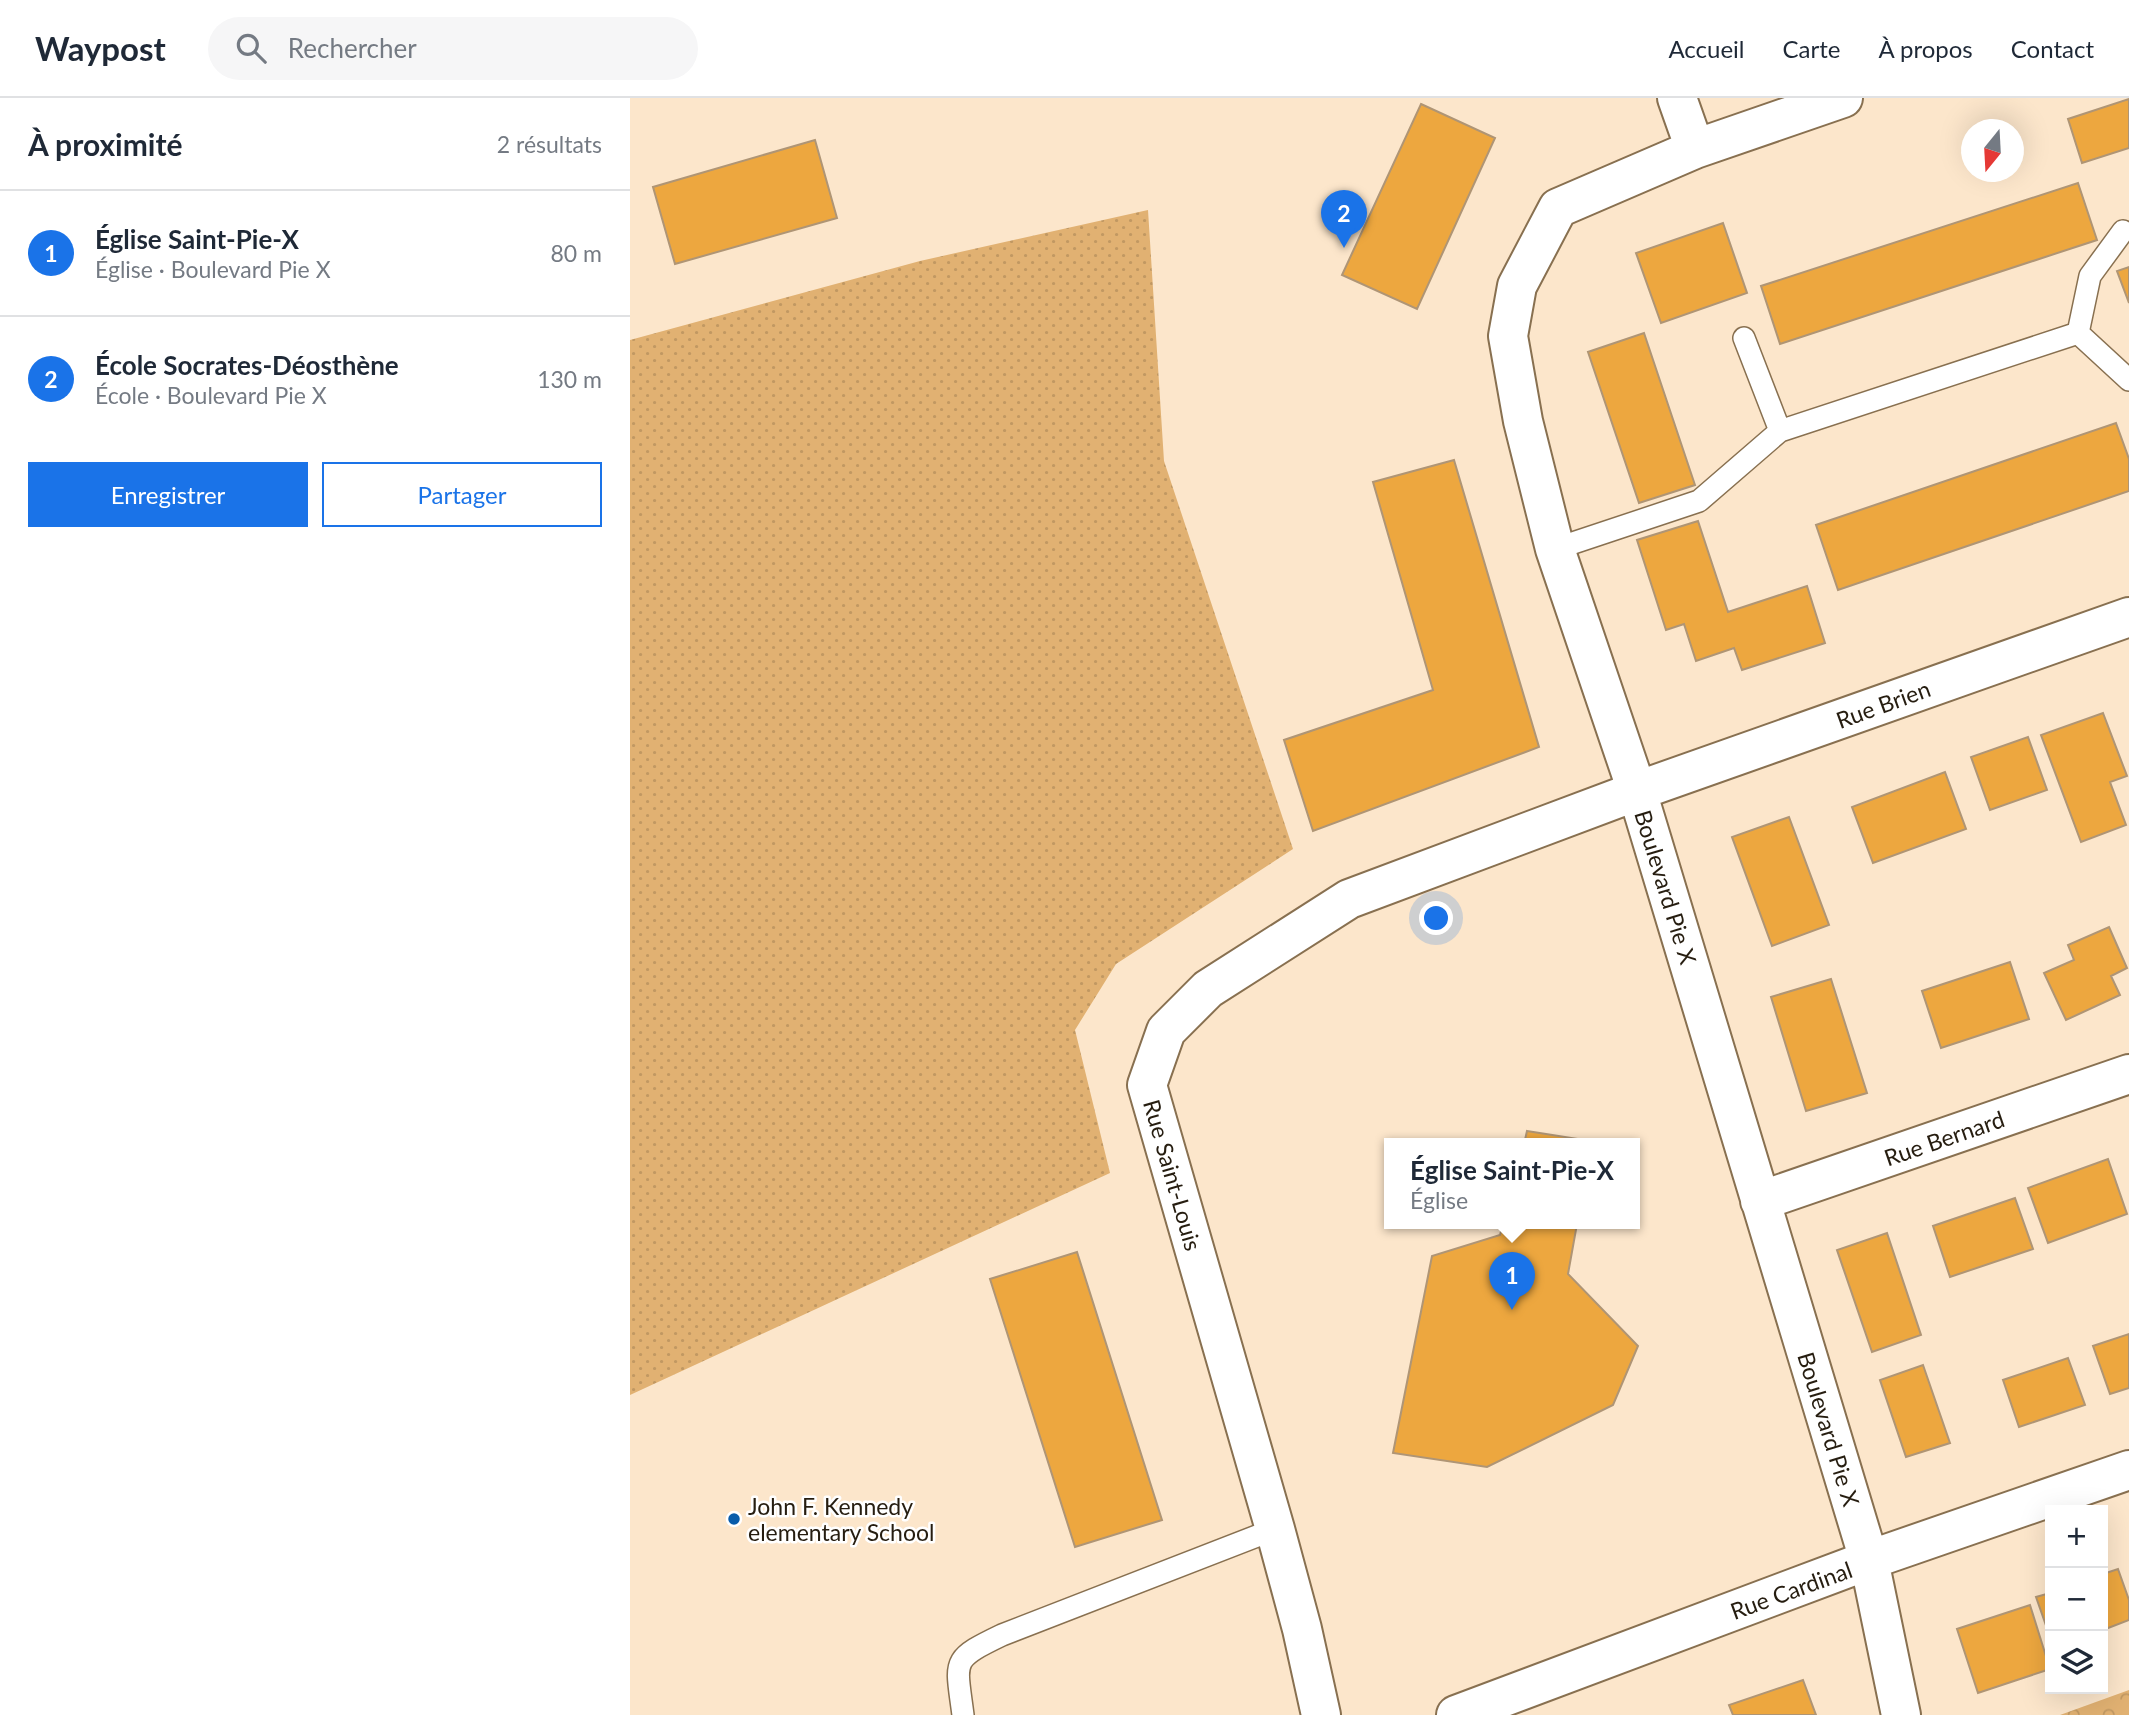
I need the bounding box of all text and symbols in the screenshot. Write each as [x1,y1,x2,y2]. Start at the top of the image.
search box [208,17,698,80]
text: Waypost [35,28,166,68]
icon: search [232,29,270,67]
text: Rechercher [288,32,417,64]
text: Accueil [1668,34,1744,63]
text: Carte [1782,34,1840,63]
text: À propos [1878,34,1973,63]
text: Contact [2011,34,2094,63]
north arrow [1961,119,2024,182]
text: À proximité [28,126,183,162]
text: 2 résultats [497,130,602,158]
pin: 2 [1321,190,1367,248]
text: Église Saint-Pie-X [95,223,299,255]
text: 1 [44,239,58,267]
text: 80 m [551,239,602,267]
text: Église · Boulevard Pie X [95,255,331,283]
text: École Socrates-Déosthène [95,349,399,381]
text: 2 [44,365,58,393]
text: 130 m [537,365,602,393]
text: École · Boulevard Pie X [95,381,327,409]
button: Enregistrer [28,462,308,527]
button: Partager [322,462,602,527]
street label: Rue Brien [1832,674,1934,734]
street label: Boulevard Pie X [1629,806,1703,968]
your location [1419,901,1453,935]
street label: Rue Saint-Louis [1138,1096,1208,1254]
street label: Rue Bernard [1880,1104,2008,1172]
popup [1384,1138,1640,1229]
text: Église Saint-Pie-X [1410,1154,1614,1186]
text: Église [1410,1186,1468,1214]
pin: 1 [1489,1252,1535,1310]
street label: Boulevard Pie X [1792,1348,1866,1510]
place label: John F. Kennedy elementary School [748,1492,934,1546]
map controls [2045,1505,2108,1694]
button: + [2045,1505,2108,1568]
marker: John F. Kennedy elementary School [726,1511,742,1527]
street label: Rue Cardinal [1726,1555,1856,1625]
button: − [2045,1568,2108,1631]
button: layers [2045,1631,2108,1694]

